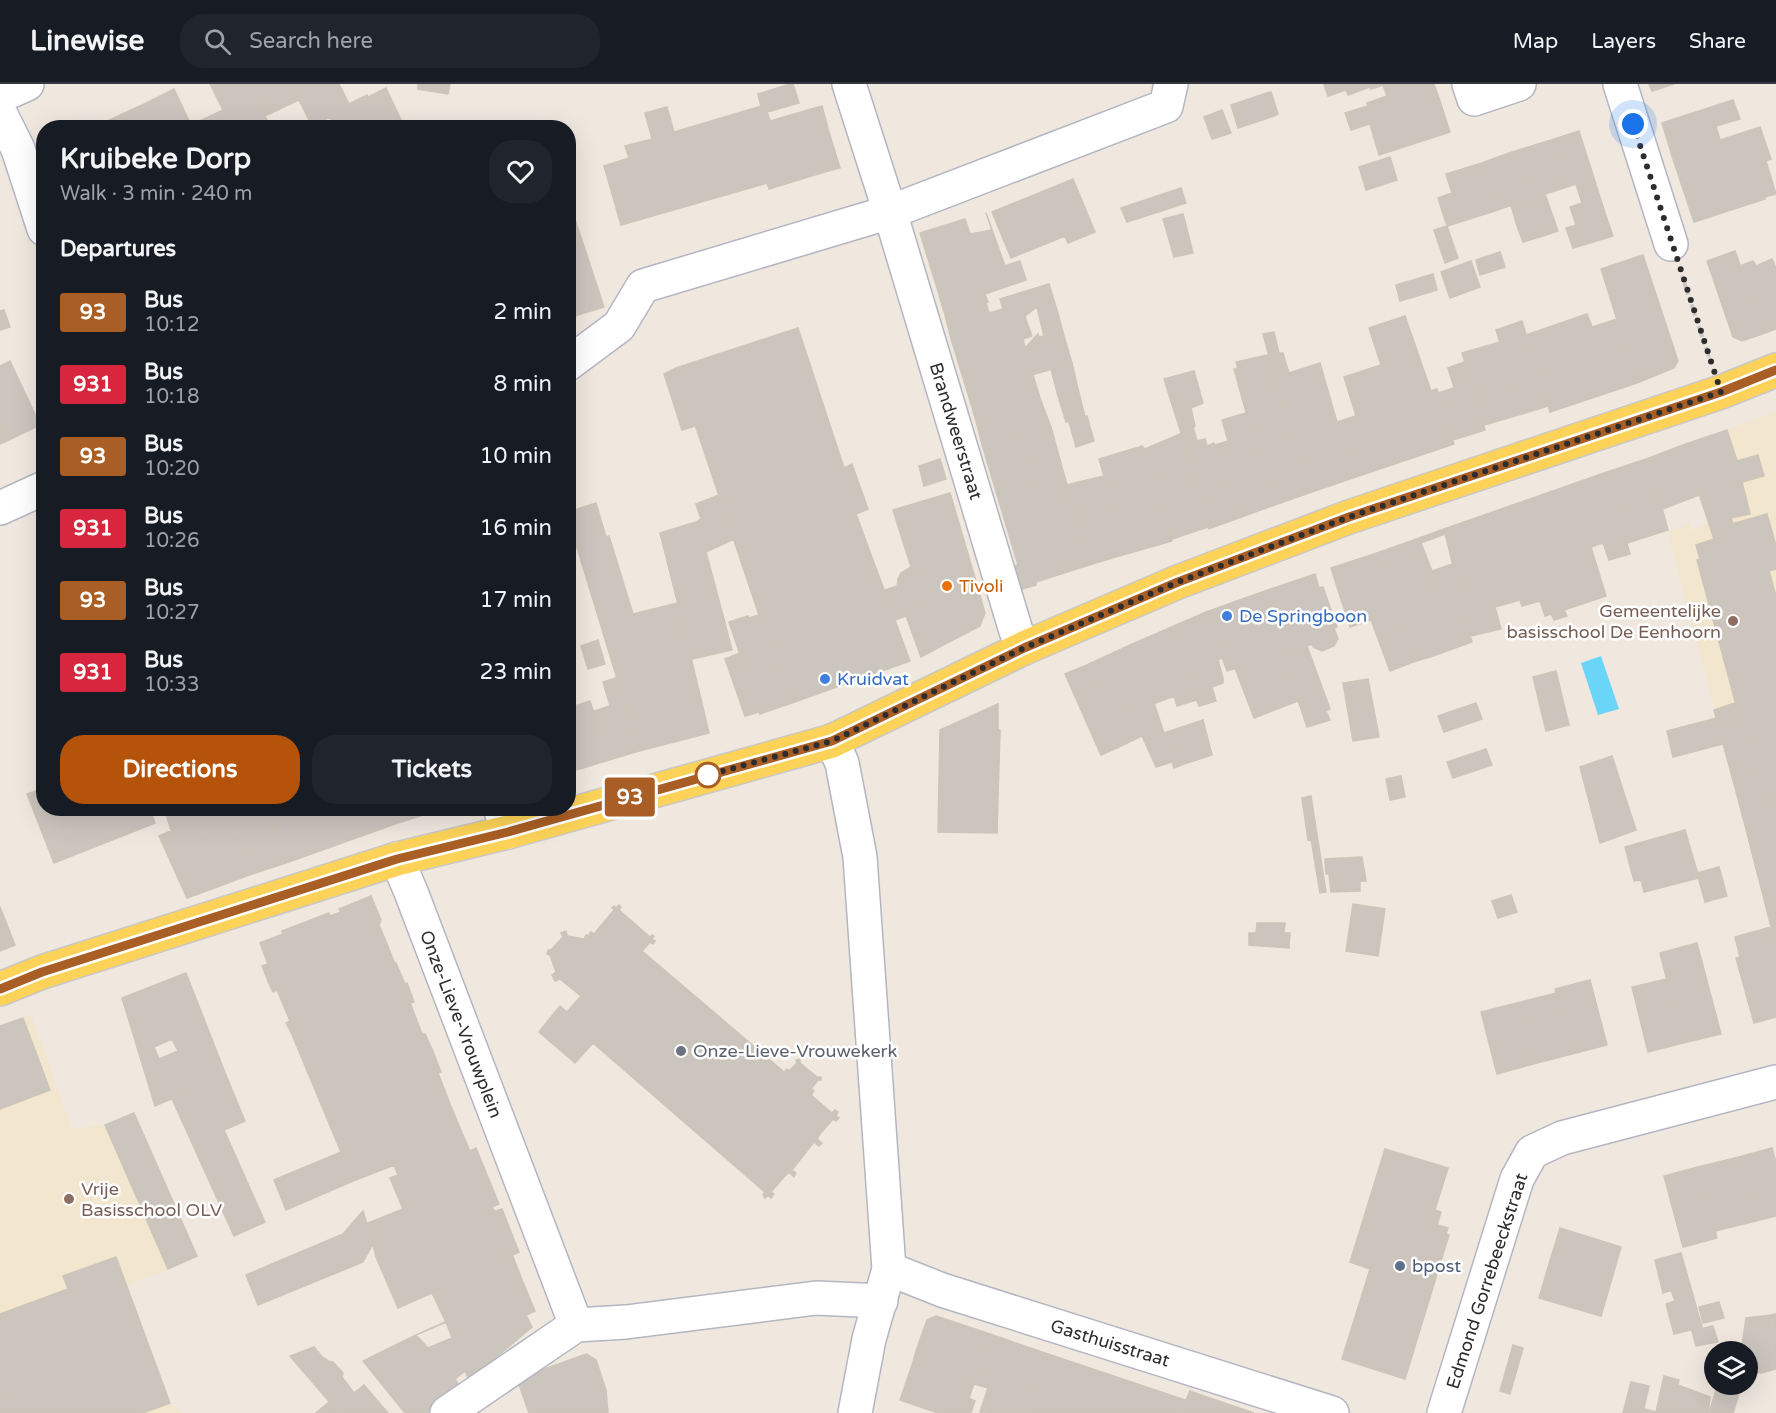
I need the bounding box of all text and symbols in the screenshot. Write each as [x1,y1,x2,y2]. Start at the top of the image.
search box [180,14,600,68]
text: Linewise [30,24,144,58]
icon: search [201,25,234,58]
text: Search here [249,28,373,54]
text: Map [1513,29,1558,54]
text: Layers [1591,29,1656,54]
text: Share [1689,29,1746,54]
your location [1618,109,1648,139]
button: heart [489,140,552,203]
text: Kruibeke Dorp [60,142,251,176]
text: Walk · 3 min · 240 m [60,182,252,206]
text: Departures [60,236,176,262]
text: Bus [144,287,183,313]
text: 2 min [493,299,552,325]
text: 93 [80,300,106,325]
text: 10:12 [144,313,199,337]
text: Bus [144,359,183,385]
street label: Brandweerstraat [925,360,987,502]
text: 8 min [493,371,552,397]
text: 931 [73,372,113,397]
text: 10:18 [144,385,199,409]
text: Bus [144,431,183,457]
text: 10 min [480,443,552,469]
text: 93 [80,444,106,469]
text: 10:20 [144,457,199,481]
text: Bus [144,503,183,529]
text: 16 min [480,515,552,541]
text: 931 [73,516,113,541]
text: 10:26 [144,529,199,553]
text: Bus [144,575,183,601]
place label: Tivoli [959,575,1004,597]
marker: Tivoli [940,579,954,593]
text: 17 min [480,587,552,613]
text: 93 [80,588,106,613]
place label: Gemeentelijke basisschool De Eenhoorn [1506,600,1721,643]
text: 10:27 [144,601,199,625]
place label: De Springboon [1239,605,1367,627]
marker: De Springboon [1220,609,1234,623]
marker: Gemeentelijke basisschool De Eenhoorn [1726,614,1740,628]
text: Bus [144,647,183,673]
text: 23 min [480,659,552,685]
text: 931 [73,660,113,685]
place label: Kruidvat [837,668,909,690]
marker: Kruidvat [818,672,832,686]
text: 10:33 [144,673,199,697]
button: Directions [60,735,300,804]
button: Tickets [312,735,552,804]
unlabelled marker [695,762,721,788]
line badge: 93 [603,778,657,816]
text: 93 [617,785,643,810]
street label: Onze-Lieve-Vrouwplein [415,927,507,1121]
place label: Onze-Lieve-Vrouwekerk [693,1040,897,1062]
marker: Onze-Lieve-Vrouwekerk [674,1044,688,1058]
street label: Edmond Gorrebeeckstraat [1442,1170,1532,1392]
place label: Vrije Basisschool OLV [81,1178,223,1221]
marker: Vrije Basisschool OLV [62,1192,76,1206]
place label: bpost [1412,1255,1461,1277]
marker: bpost [1393,1259,1407,1273]
street label: Gasthuisstraat [1048,1314,1172,1372]
map controls [1704,1341,1758,1395]
button: layers [1704,1341,1758,1395]

